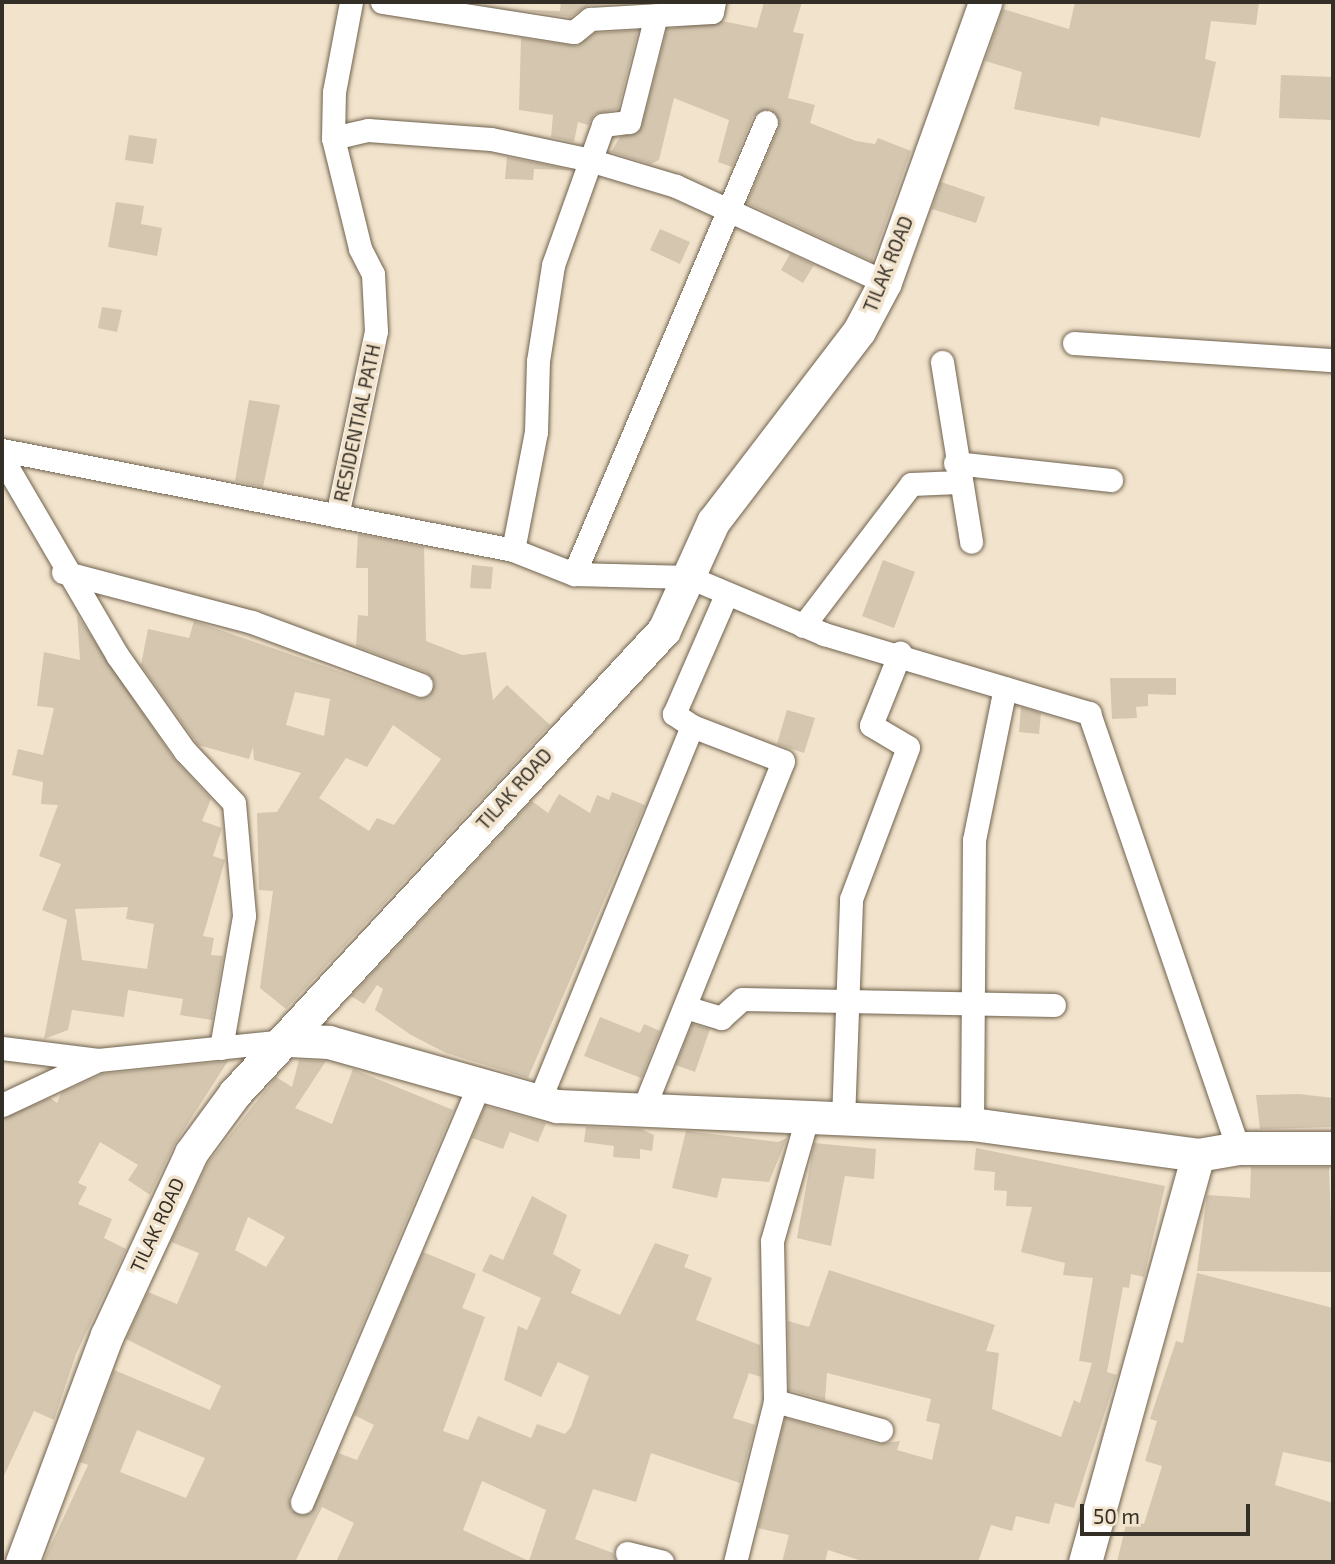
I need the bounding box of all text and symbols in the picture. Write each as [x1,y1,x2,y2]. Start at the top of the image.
street label: TILAK ROAD [858,213,918,315]
street label: RESIDENTIAL PATH [329,342,385,504]
street label: TILAK ROAD [471,744,557,834]
street label: TILAK ROAD [125,1174,189,1276]
scale bar [1083,1490,1253,1534]
text: 50 m [1093,1503,1140,1528]

